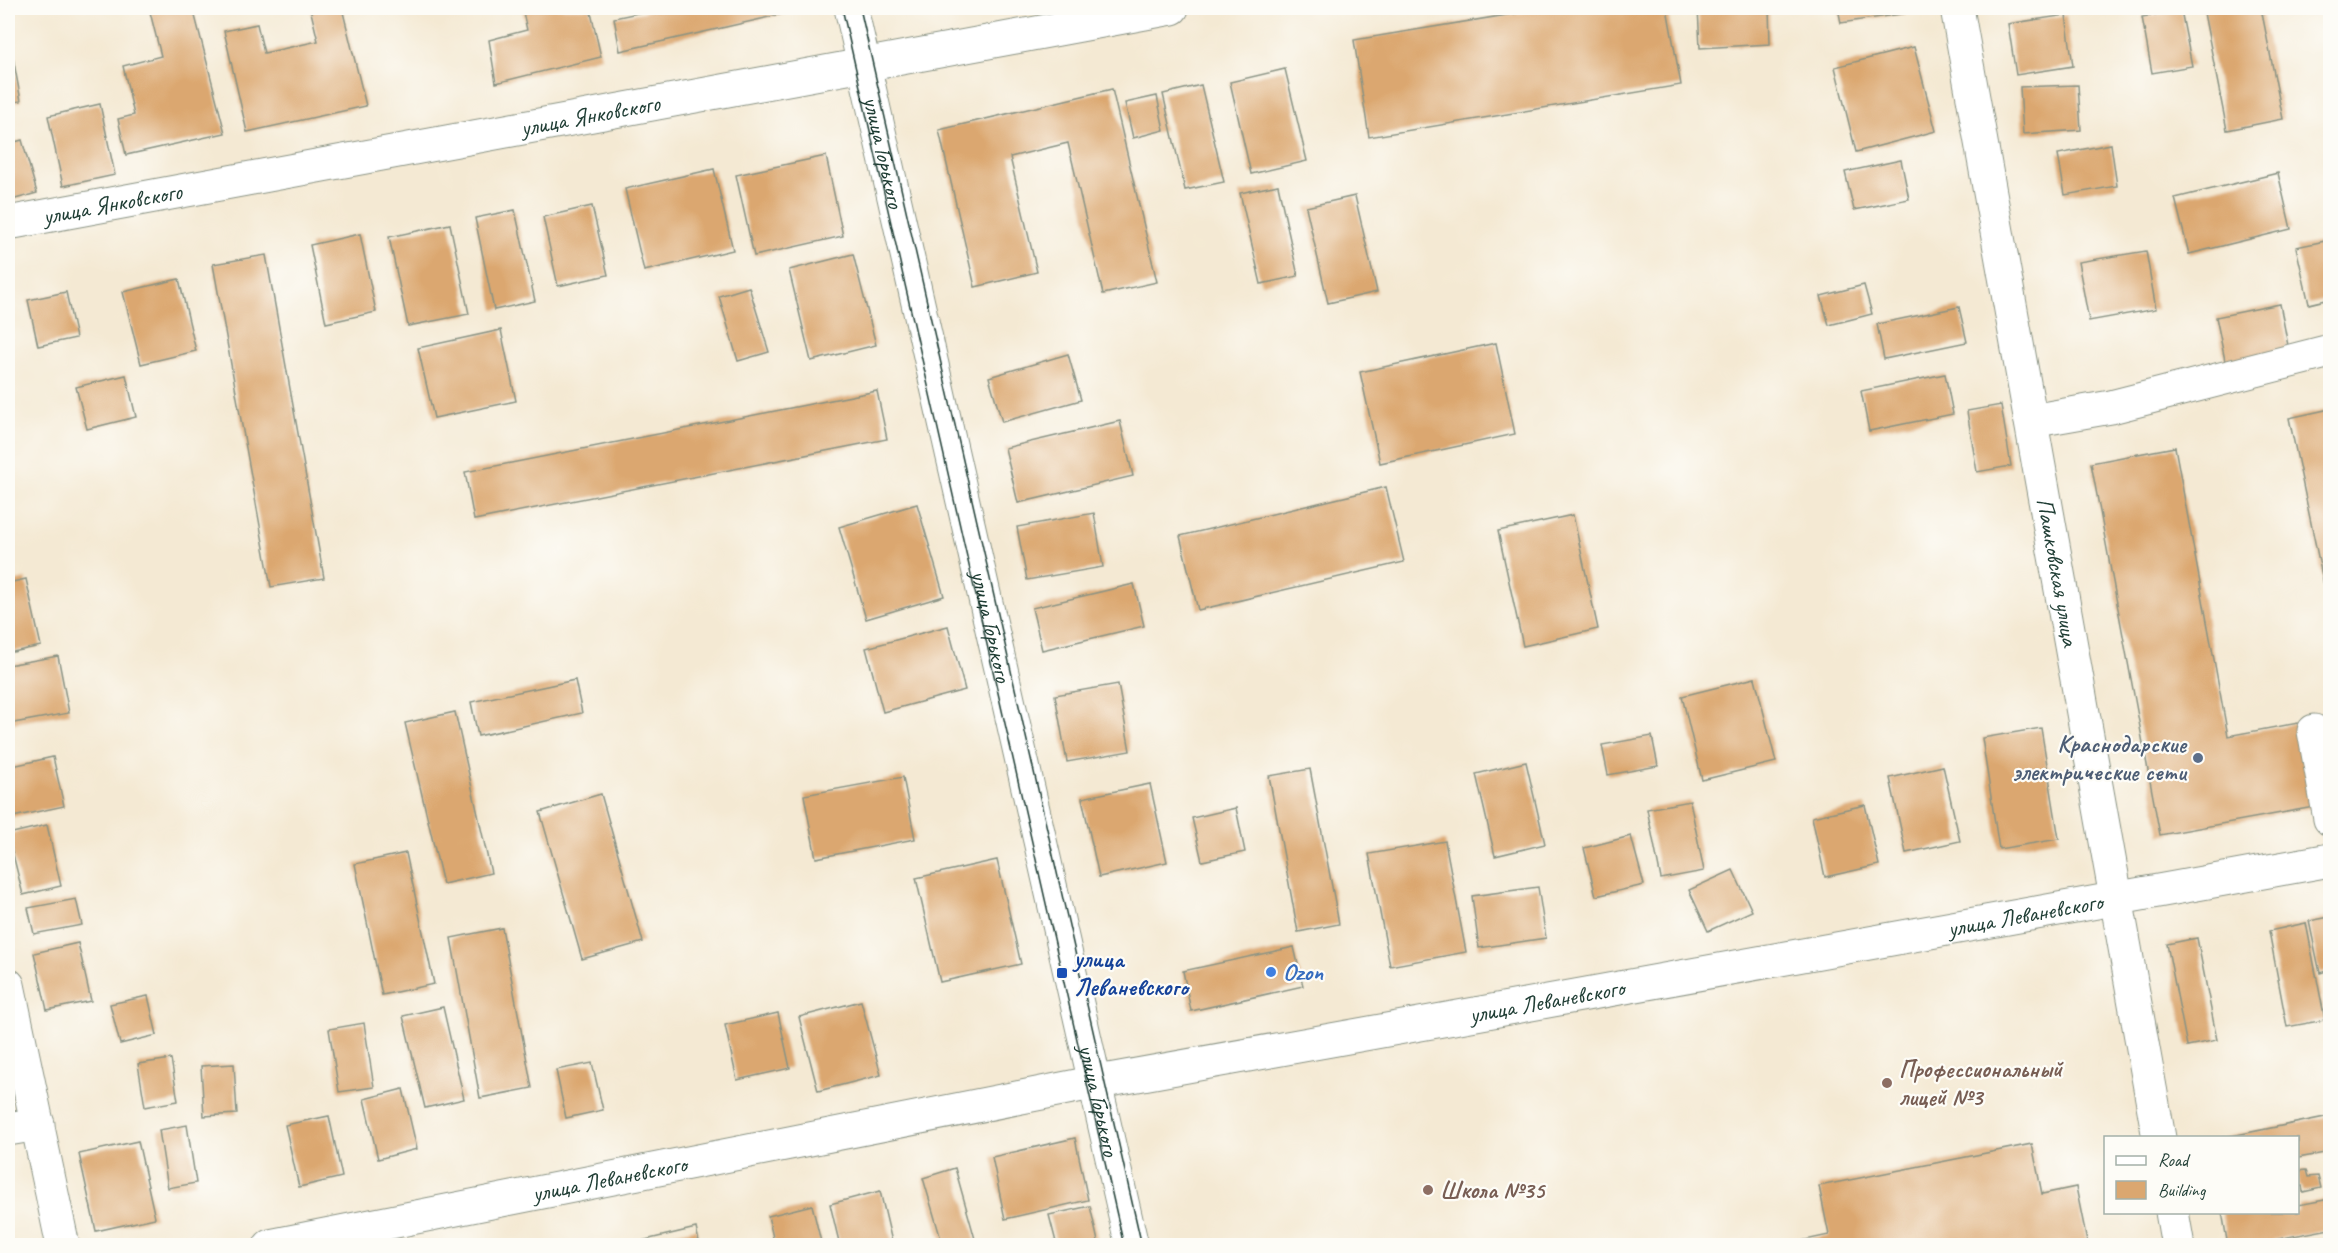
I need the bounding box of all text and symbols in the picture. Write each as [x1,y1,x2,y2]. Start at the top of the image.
street label: улица Янковского [516,88,664,143]
street label: улица Горького [856,92,911,213]
street label: улица Янковского [38,176,186,232]
street label: Пашковская улица [2030,495,2086,650]
street label: улица Горького [964,565,1019,687]
place label: Краснодарские электрические сети [2013,729,2188,787]
marker: Краснодарские электрические сети [2191,751,2205,765]
street label: улица Леваневского [1943,886,2107,944]
place label: улица Леваневского [1072,944,1191,1002]
place label: Ozon [1283,957,1324,987]
marker: Ozon [1264,965,1278,979]
marker: улица Леваневского [1055,966,1069,980]
street label: улица Леваневского [1465,972,1629,1030]
street label: улица Горького [1071,1039,1126,1161]
place label: Профессиональный лицей №3 [1899,1054,2064,1112]
marker: Профессиональный лицей №3 [1880,1076,1894,1090]
legend [2104,1136,2299,1214]
street label: улица Леваневского [528,1148,692,1209]
text: Road [2158,1149,2191,1171]
place label: Школа №35 [1440,1175,1547,1205]
text: Building [2158,1179,2207,1201]
marker: Школа №35 [1421,1183,1435,1197]

